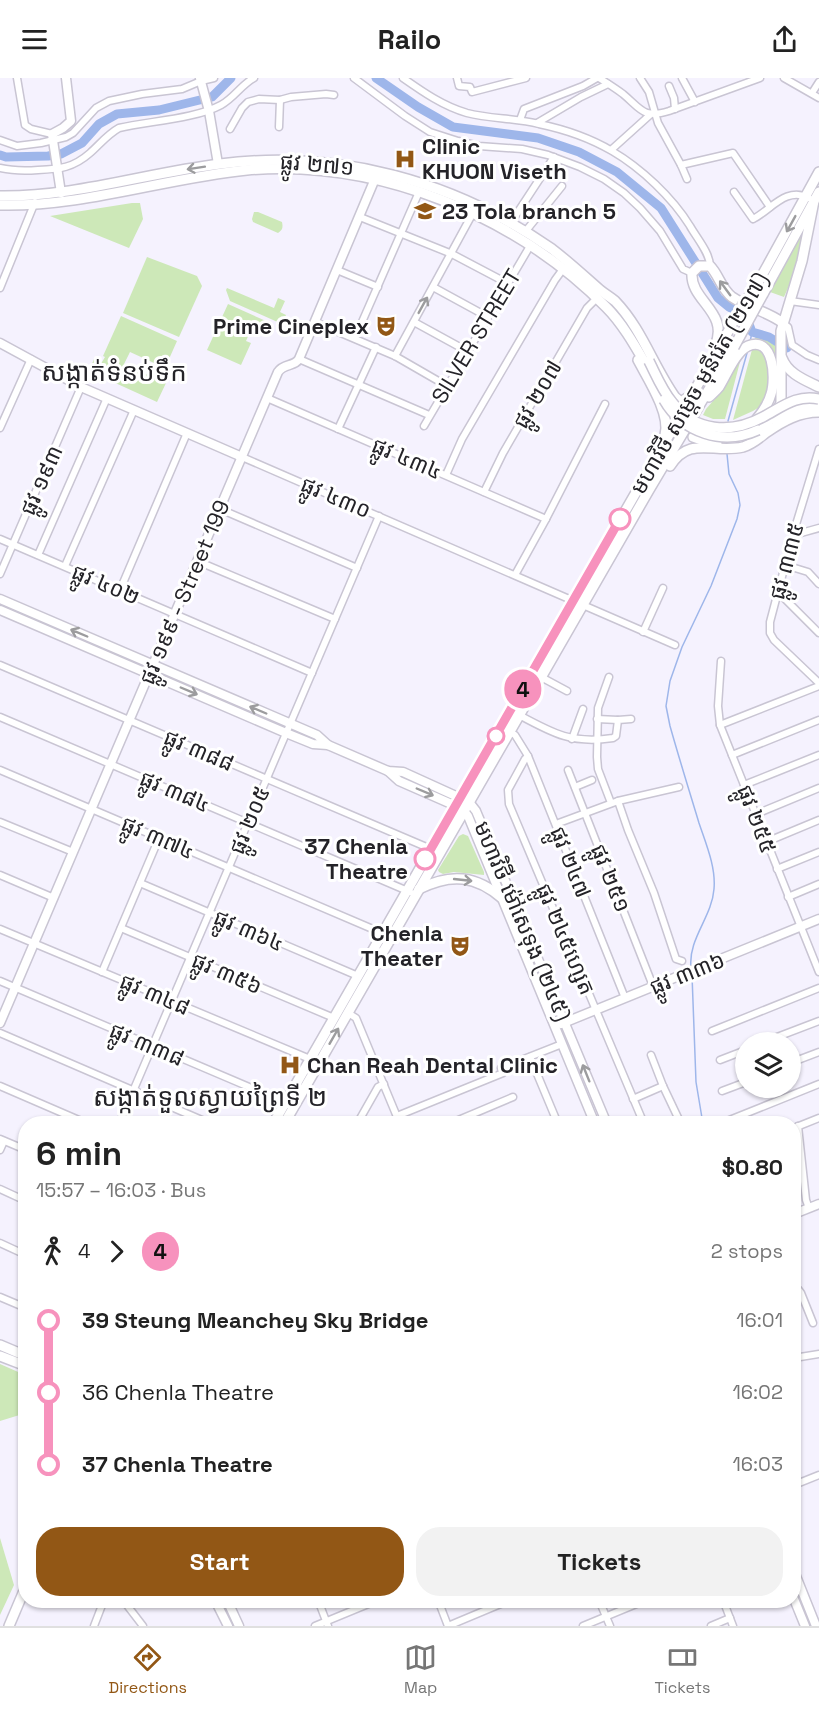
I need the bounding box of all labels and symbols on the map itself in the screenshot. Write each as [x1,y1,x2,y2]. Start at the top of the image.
place label: Clinic KHUON Viseth [422,132,567,185]
street label: ផ្លូវ ២៧១ [278,147,355,188]
hospital icon: Clinic KHUON Viseth [393,147,417,171]
one-way arrow [187,162,207,173]
place label: 23 Tola branch 5 [442,197,616,225]
school or university icon: 23 Tola branch 5 [413,199,437,223]
one-way arrow [785,214,796,232]
street label: SILVER STREET [425,264,527,408]
street label: មហាវិថី សម្តេច មុនីរ៉េត (២១៧) [624,267,775,499]
one-way arrow [719,280,731,296]
one-way arrow [417,297,429,314]
place label: Prime Cineplex [213,312,369,340]
theatre icon: Prime Cineplex [374,314,398,338]
district label: សង្កាត់ទំនប់ទឹក [41,355,187,389]
street label: ផ្លូវ ២០៧ [506,355,573,437]
street label: ផ្លូវ ៤៣៤ [365,431,446,491]
street label: ផ្លូវ ១៩៣ [13,441,75,522]
street label: ផ្លូវ ៤៣០ [294,470,375,530]
street label: ផ្លូវ ១៩៩ - Street 199 [132,496,242,691]
unlabelled marker [609,508,631,530]
street label: ផ្លូវ ៣៣៥ [762,519,816,604]
street label: ផ្លូវ ៤០២ [65,557,144,617]
one-way arrow [70,627,88,638]
line badge: 4 [504,670,542,708]
one-way arrow [179,686,198,697]
one-way arrow [249,704,268,715]
street label: ផ្លូវ ៣៨៨ [157,723,238,783]
unlabelled marker [487,727,505,745]
street label: ផ្លូវ ៣៨៤ [133,764,214,824]
street label: ផ្លូវ ២៥៥ [725,781,783,860]
street label: ផ្លូវ ២០៥ [222,782,282,861]
one-way arrow [415,787,433,799]
street label: ផ្លូវ ៣៧៤ [115,809,199,871]
street label: មហាវិថី ម៉ៅសេទុង (២៤៥) [468,817,578,1026]
street label: ផ្លូវ ២៤៧ [538,822,598,904]
place label: 37 Chenla Theatre [304,832,408,885]
street label: ផ្លូវ ២៥១ [579,840,637,919]
marker: 37 Chenla Theatre [414,848,436,870]
one-way arrow [452,875,472,886]
street label: ផ្លូវ ២៤៥ហ្សេត [524,879,602,1002]
street label: ផ្លូវ ៣៦៤ [207,903,288,963]
place label: Chenla Theater [361,919,443,972]
theatre icon: Chenla Theater [448,934,472,958]
street label: ផ្លូវ ៣៣៦ [645,945,731,1007]
street label: ផ្លូវ ៣៥៦ [185,946,266,1006]
street label: ផ្លូវ ៣៤៨ [113,967,194,1027]
street label: ផ្លូវ ៣៣៨ [103,1016,189,1078]
one-way arrow [328,1028,340,1045]
place label: Chan Reah Dental Clinic [307,1051,558,1079]
hospital icon: Chan Reah Dental Clinic [278,1053,302,1077]
one-way arrow [580,1064,591,1082]
district label: សង្កាត់ទួលស្វាយព្រៃទី ២ [93,1080,327,1114]

